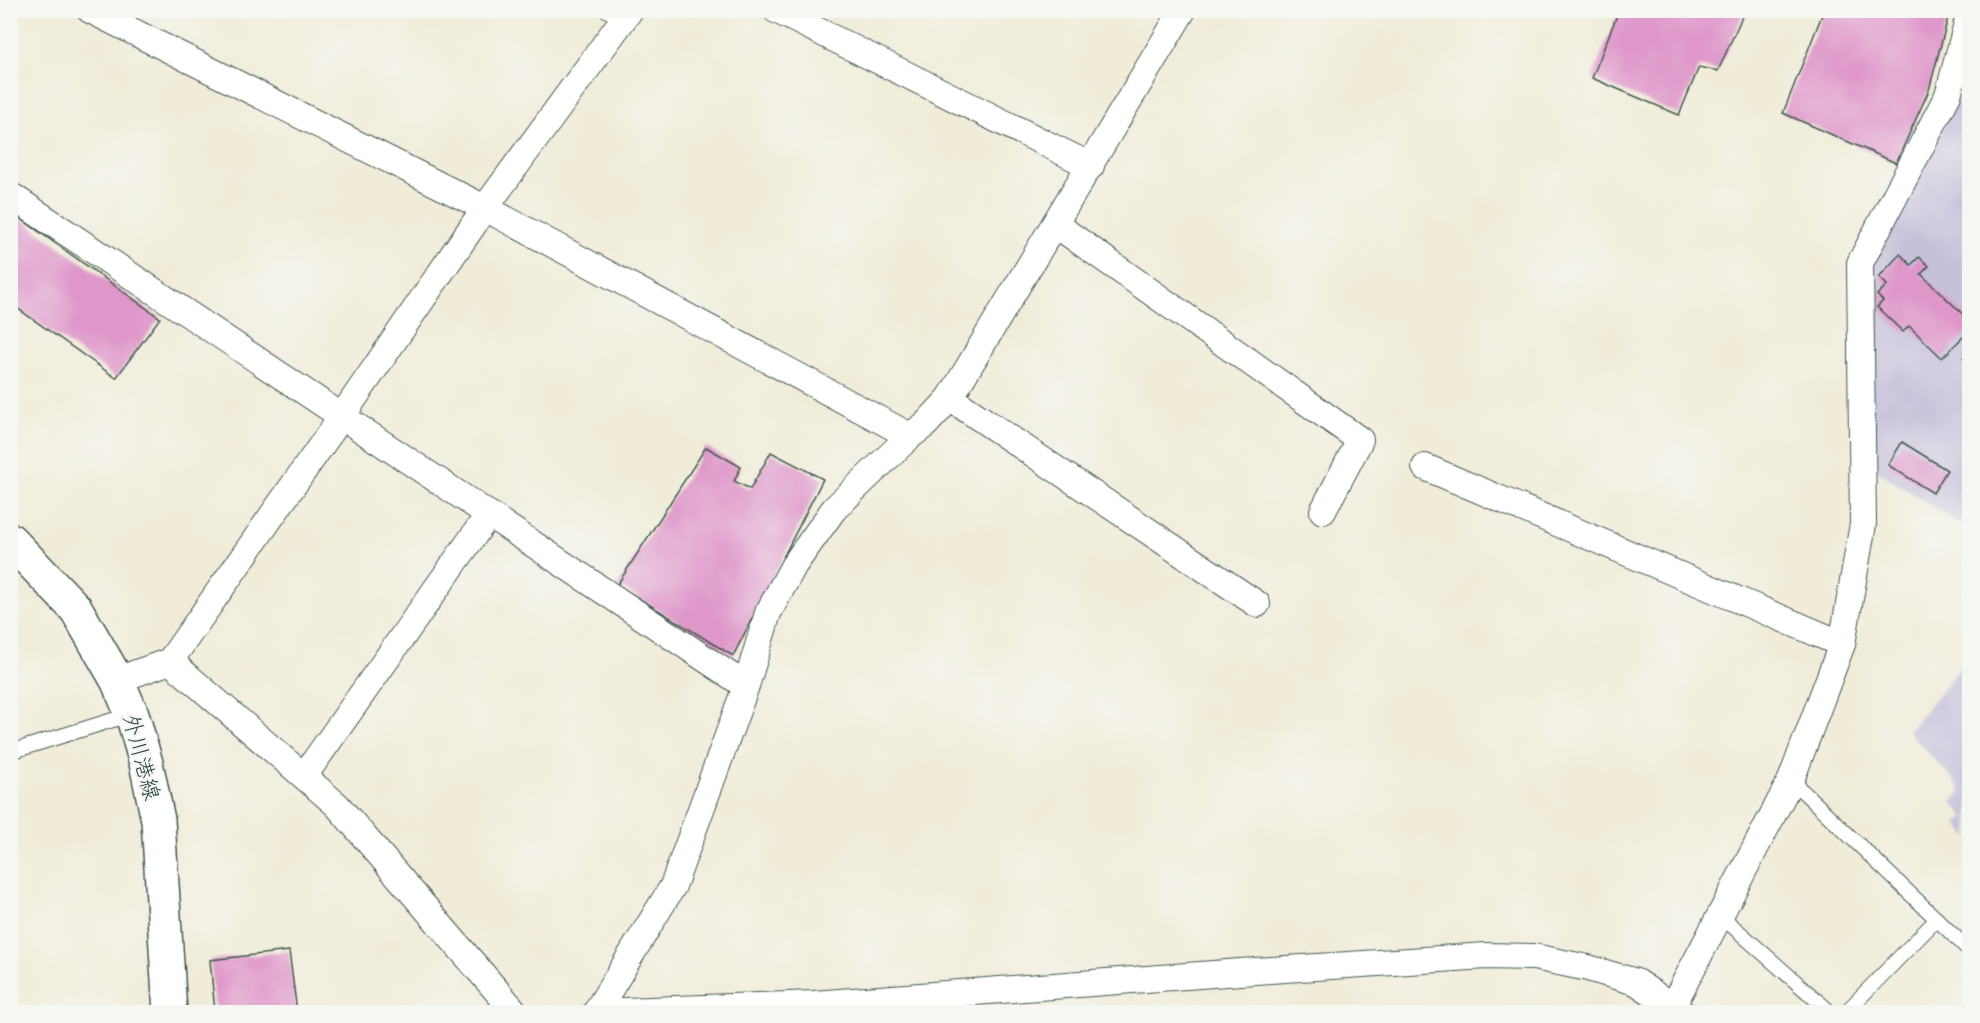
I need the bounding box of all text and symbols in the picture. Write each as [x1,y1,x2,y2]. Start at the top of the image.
street label: 外川港線 [112,711,165,804]

